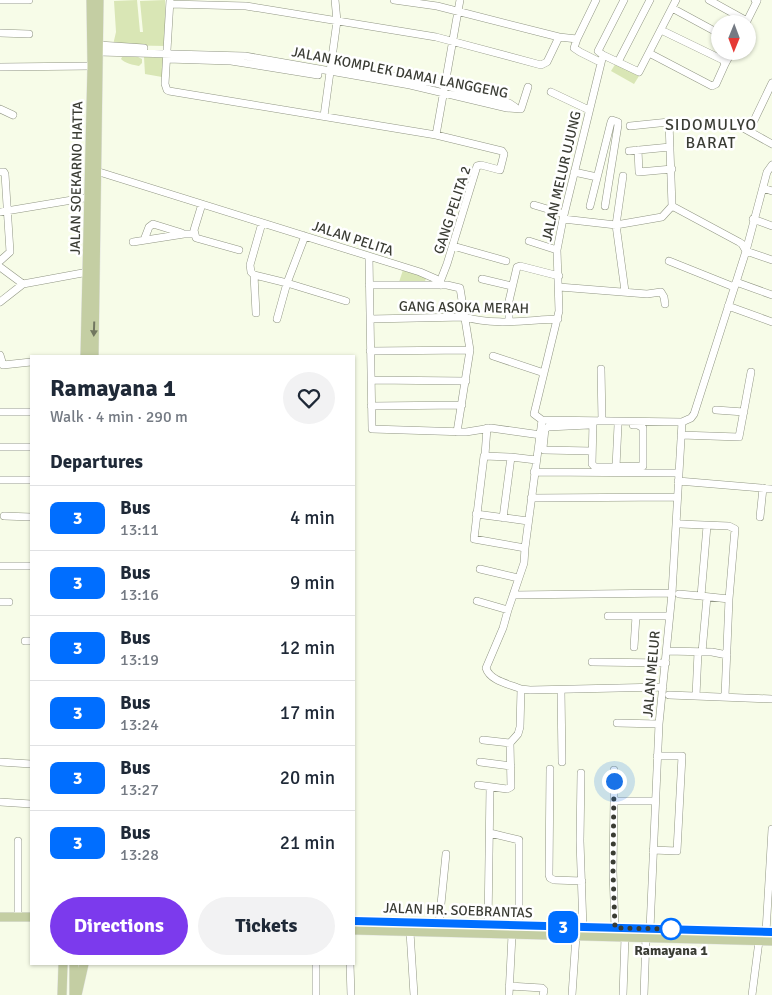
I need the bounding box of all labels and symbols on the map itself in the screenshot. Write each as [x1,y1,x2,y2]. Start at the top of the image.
north arrow [711,15,756,60]
street label: JALAN KOMPLEK DAMAI LANGGENG [290,43,510,102]
street label: JALAN SOEKARNO HATTA [67,100,86,255]
street label: JALAN MELUR UJUNG [538,109,585,243]
district label: SIDOMULYO BARAT [665,115,757,153]
street label: GANG PELITA 2 [430,164,475,256]
street label: JALAN PELITA [310,217,396,260]
street label: GANG ASOKA MERAH [399,298,529,317]
one-way arrow [90,321,98,337]
street label: JALAN MELUR [639,630,664,718]
your location [602,769,627,794]
street label: JALAN HR. SOEBRANTAS [383,899,533,922]
line badge: 3 [547,911,579,943]
marker: Ramayana 1 [660,918,682,940]
place label: Ramayana 1 [634,942,708,959]

